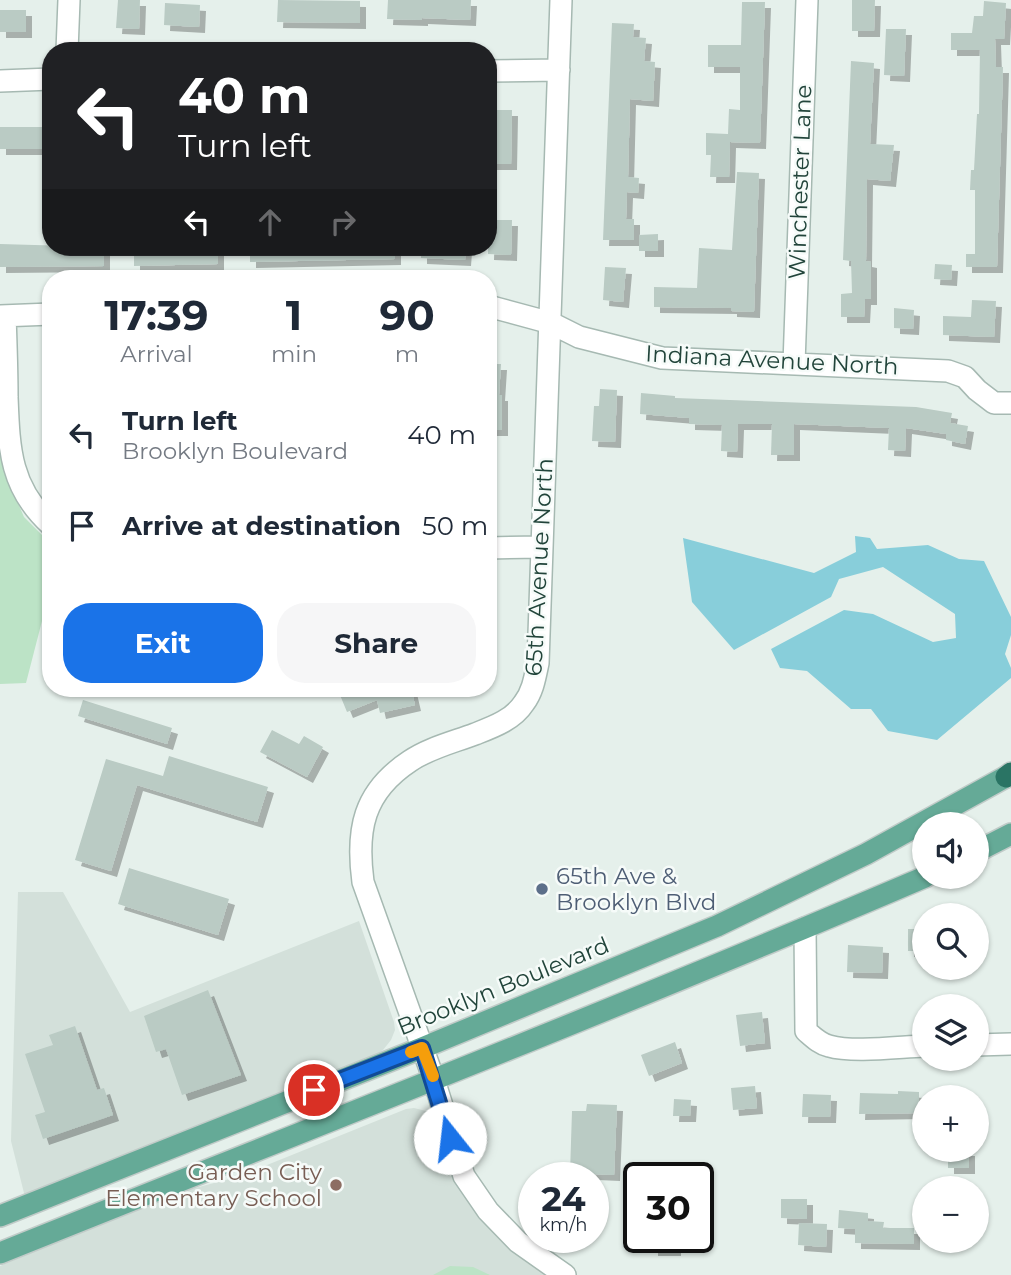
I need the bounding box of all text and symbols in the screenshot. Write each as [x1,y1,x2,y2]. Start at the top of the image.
text: 40 m [178,66,310,125]
icon: left [63,70,154,161]
street label: Winchester Lane [783,84,817,280]
text: Turn left [178,126,312,165]
icon: left [178,203,216,241]
icon: ahead [251,203,289,241]
icon: right [324,203,362,241]
text: 17:39 [104,289,209,341]
text: 1 [286,289,302,341]
text: 90 [379,289,435,341]
street label: Indiana Avenue North [645,339,899,381]
text: Arrival [120,340,193,368]
text: min [271,340,317,368]
text: m [395,340,419,368]
text: Turn left [122,405,238,437]
icon: left [63,416,101,454]
text: 40 m [407,419,476,451]
text: Brooklyn Boulevard [122,437,348,465]
street label: 65th Avenue North [519,457,559,677]
icon: arrive [63,507,101,545]
text: Arrive at destination [122,510,401,542]
text: 50 m [422,510,488,542]
button: Exit [63,603,263,683]
button: Share [277,603,476,683]
map controls [912,812,989,1253]
button: sound [912,812,989,889]
place label: 65th Ave & Brooklyn Blvd [556,862,716,916]
marker: 65th Ave & Brooklyn Blvd [534,881,550,897]
button: search [912,903,989,980]
street label: Brooklyn Boulevard [393,931,613,1041]
button: layers [912,994,989,1071]
pin [284,1060,344,1120]
icon: arrive [295,1071,333,1109]
button: + [912,1085,989,1162]
position arrow [413,1101,487,1175]
place label: Garden City Elementary School [105,1158,323,1212]
speed limit sign: 30 [623,1162,714,1253]
button: − [912,1176,989,1253]
marker: Garden City Elementary School [328,1177,344,1193]
text: 24 [541,1177,586,1220]
text: km/h [539,1214,588,1236]

